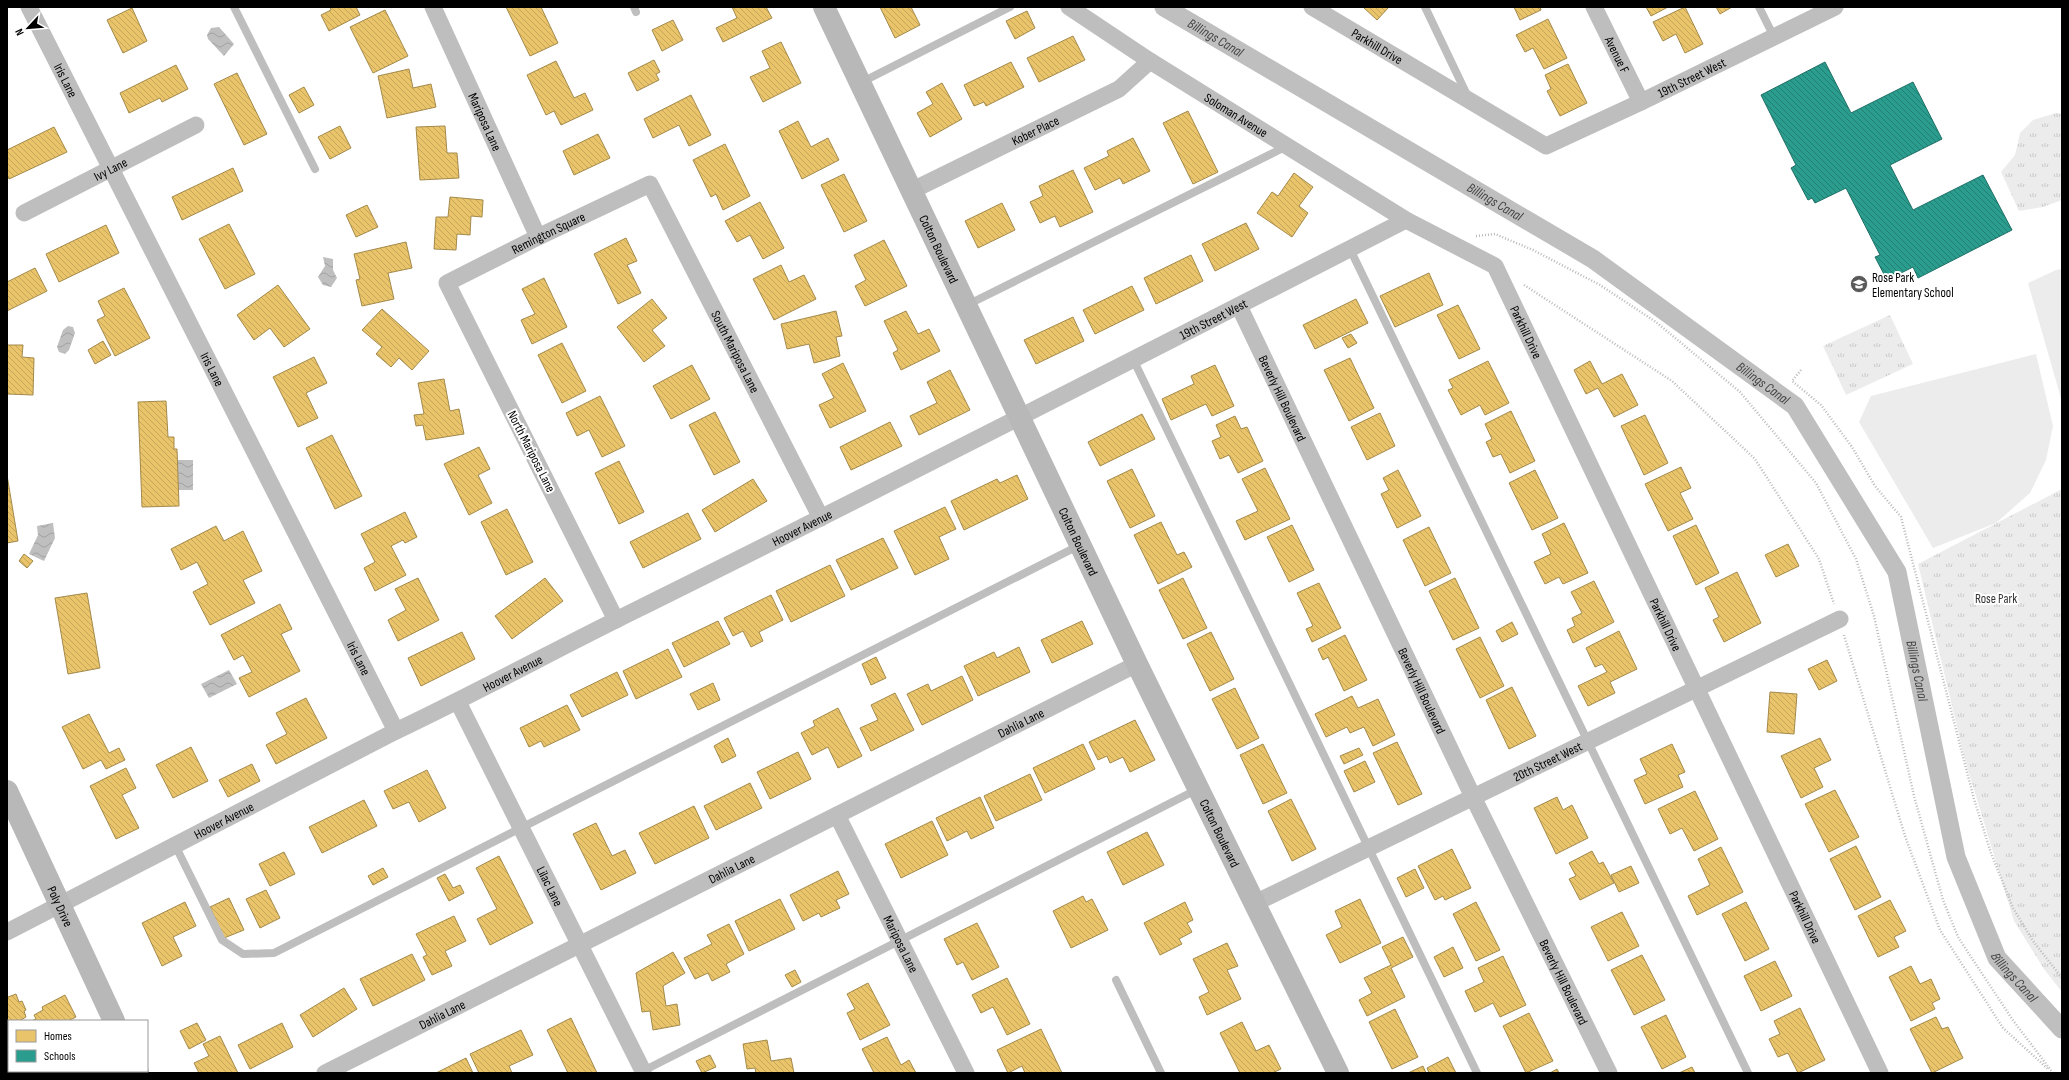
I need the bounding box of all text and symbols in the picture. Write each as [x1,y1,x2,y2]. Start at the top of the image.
north arrow [8,8,48,48]
water label: Billings Canal [1185,15,1247,61]
street label: Parkhill Drive [1348,25,1405,68]
text: N [12,27,27,38]
street label: Avenue F [1600,33,1632,76]
street label: 19th Street West [1655,55,1729,102]
street label: Iris Lane [50,61,80,100]
street label: Mariposa Lane [464,90,505,154]
street label: Soloman Avenue [1201,90,1270,141]
street label: Kober Place [1009,113,1062,149]
street label: Ivy Lane [91,155,130,185]
water label: Billings Canal [1464,179,1526,225]
street label: Remington Square [509,209,588,258]
street label: Colton Boulevard [915,213,961,286]
place label: Rose Park Elementary School [1872,270,1954,301]
school or university icon: Rose Park Elementary School [1849,274,1869,294]
street label: 19th Street West [1177,296,1250,343]
street label: Parkhill Drive [1506,303,1545,361]
street label: South Mariposa Lane [707,308,762,396]
street label: Iris Lane [196,350,227,389]
street label: Beverly Hill Boulevard [1255,353,1309,444]
water label: Billings Canal [1733,358,1793,409]
street label: North Mariposa Lane [504,408,559,495]
street label: Colton Boulevard [1055,505,1101,579]
street label: Hoover Avenue [770,506,835,550]
park label: Rose Park [1975,591,2017,607]
street label: Parkhill Drive [1646,596,1685,654]
street label: Iris Lane [343,639,373,678]
water label: Billings Canal [1902,639,1932,703]
street label: Beverly Hill Boulevard [1394,645,1449,737]
street label: Hoover Avenue [480,652,546,696]
street label: Dahlia Lane [995,705,1047,742]
street label: 20th Street West [1511,738,1585,785]
street label: Colton Boulevard [1196,797,1243,870]
street label: Hoover Avenue [192,799,257,843]
street label: Dahlia Lane [706,851,758,888]
street label: Lilac Lane [533,864,566,909]
street label: Poly Drive [43,884,76,930]
street label: Parkhill Drive [1785,888,1824,946]
street label: Mariposa Lane [879,913,922,976]
street label: Beverly Hill Boulevard [1535,937,1591,1028]
water label: Billings Canal [1987,950,2041,1006]
street label: Dahlia Lane [417,997,468,1033]
legend [8,1020,148,1072]
text: Homes [44,1029,72,1044]
text: Schools [44,1049,76,1064]

